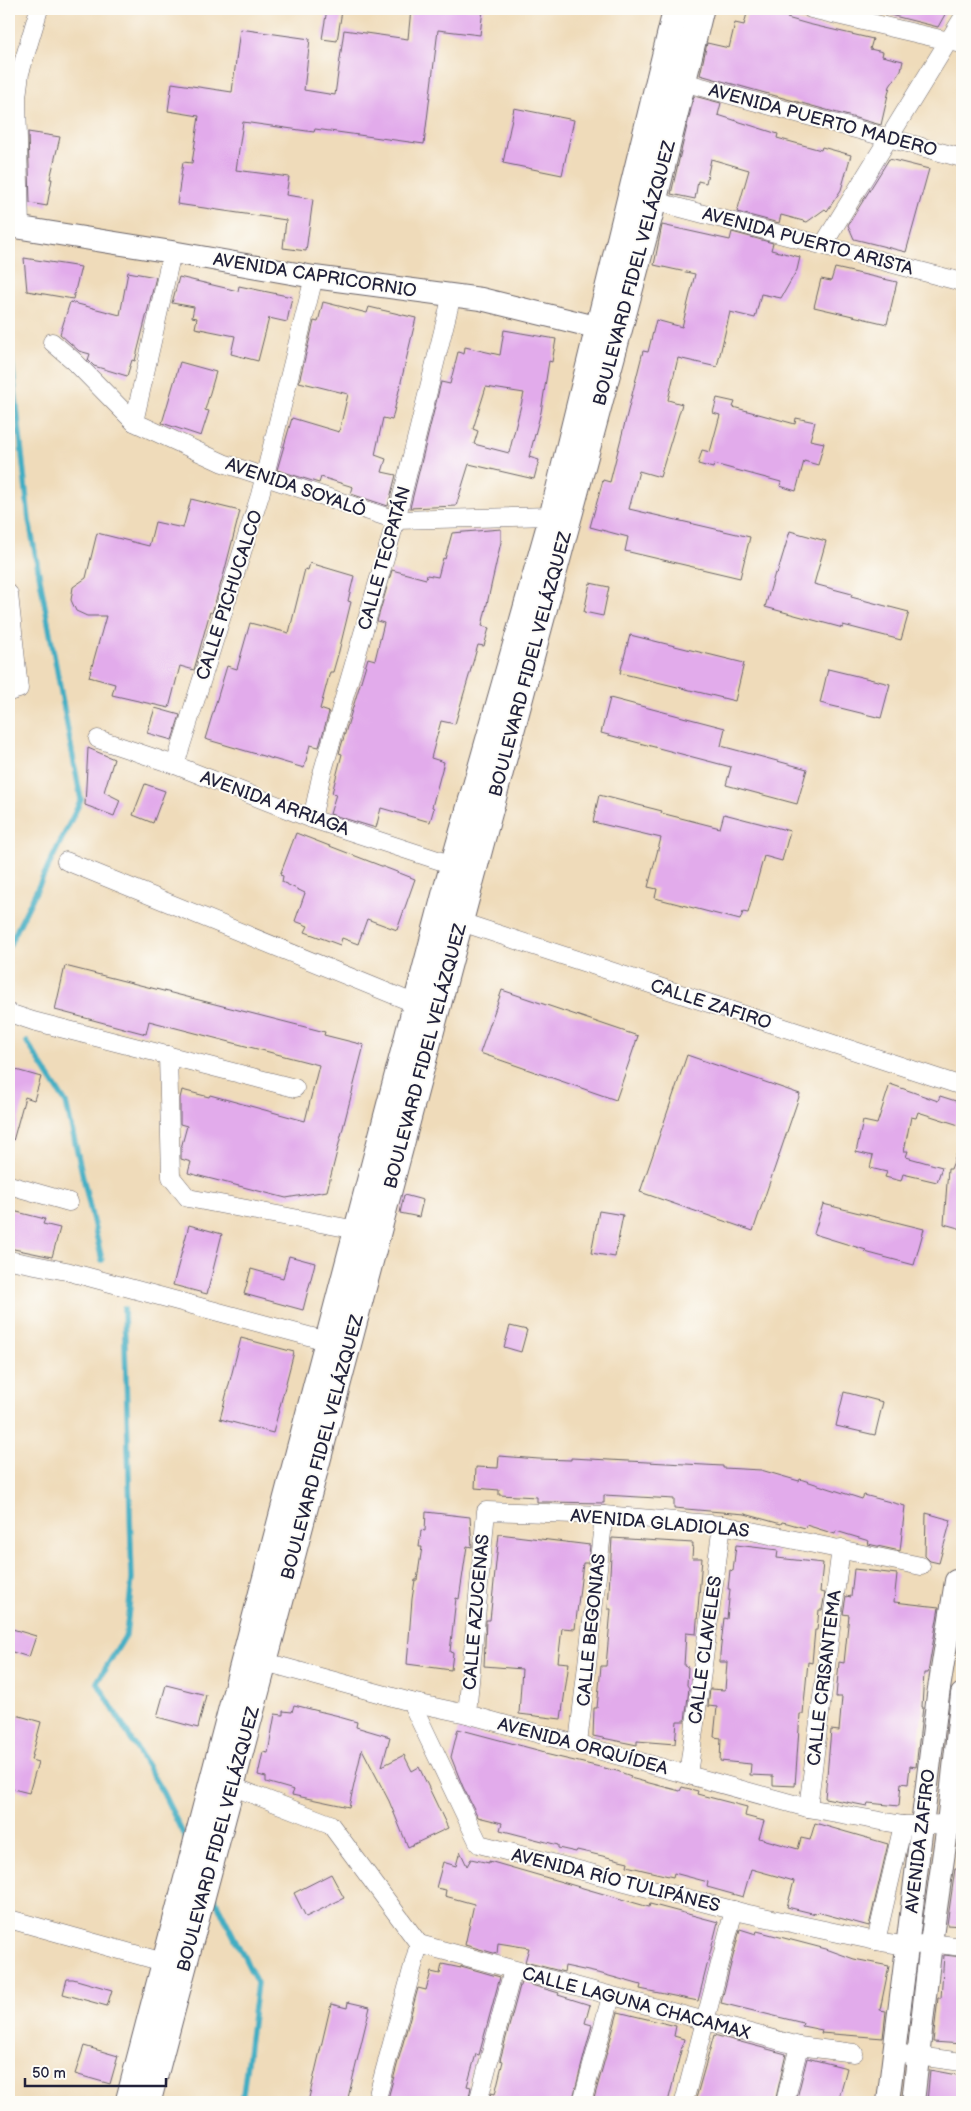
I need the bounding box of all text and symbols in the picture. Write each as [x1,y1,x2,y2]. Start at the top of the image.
street label: AVENIDA PUERTO MADERO [706,80,939,161]
street label: BOULEVARD FIDEL VELÁZQUEZ [587,138,680,408]
street label: AVENIDA PUERTO ARISTA [700,203,916,280]
street label: AVENIDA CAPRICORNIO [212,249,418,302]
street label: AVENIDA SOYALÓ [223,452,370,521]
street label: CALLE TECPATÁN [352,483,415,633]
street label: CALLE PICHUCALCO [192,508,267,683]
street label: BOULEVARD FIDEL VELÁZQUEZ [483,529,576,799]
street label: AVENIDA ARRIAGA [198,767,352,840]
street label: BOULEVARD FIDEL VELÁZQUEZ [378,921,471,1191]
street label: CALLE ZAFIRO [648,975,774,1034]
street label: BOULEVARD FIDEL VELÁZQUEZ [275,1312,368,1582]
street label: AVENIDA GLADIOLAS [570,1505,750,1542]
street label: CALLE AZUCENAS [459,1533,494,1691]
street label: CALLE BEGONIAS [573,1553,610,1707]
street label: CALLE CLAVELES [685,1574,726,1726]
street label: CALLE CRISANTEMA [803,1589,846,1767]
street label: BOULEVARD FIDEL VELÁZQUEZ [171,1704,264,1974]
street label: AVENIDA ORQUÍDEA [496,1712,671,1779]
street label: AVENIDA ZAFIRO [901,1768,940,1914]
street label: AVENIDA RÍO TULIPÁNES [510,1842,723,1917]
street label: CALLE LAGUNA CHACAMAX [520,1963,753,2044]
scale bar [25,2056,166,2088]
text: 50 m [32,2064,66,2083]

